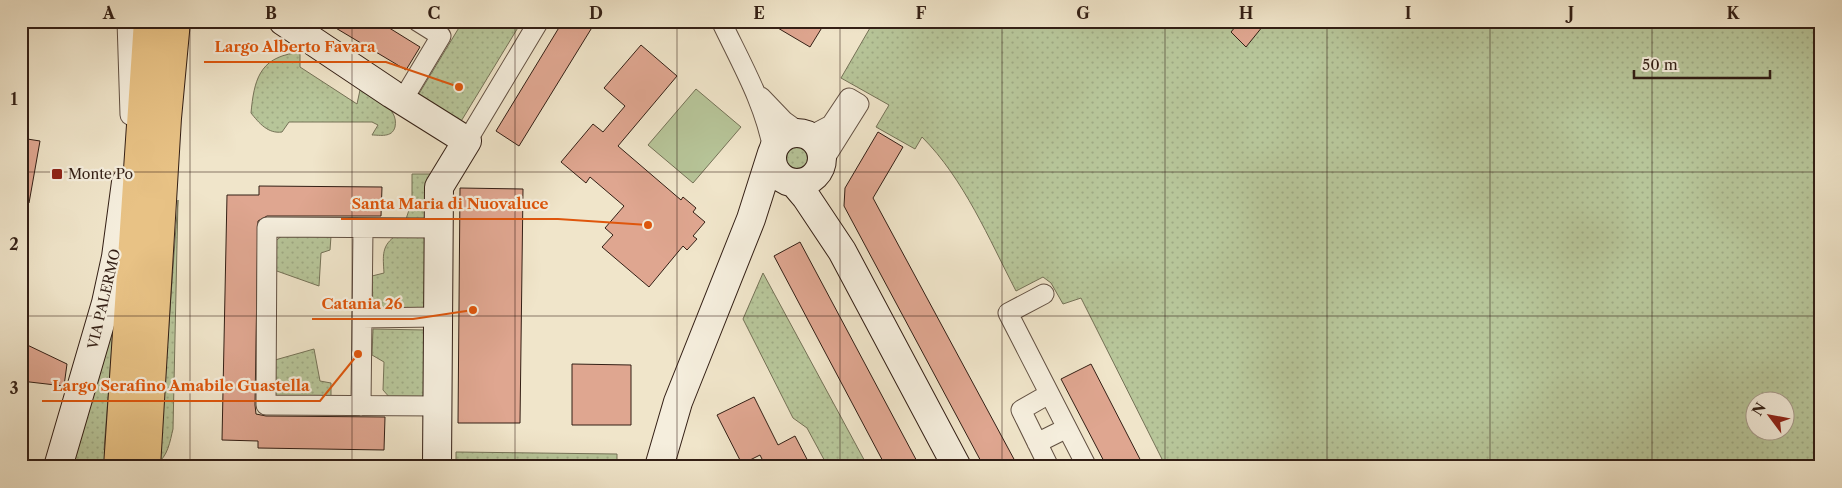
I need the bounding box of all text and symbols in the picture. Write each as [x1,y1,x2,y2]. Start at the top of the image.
text: A [102,3,116,23]
text: B [265,3,277,23]
text: C [428,3,440,23]
text: D [589,3,603,23]
text: E [753,3,765,23]
text: F [916,3,927,23]
text: G [1076,3,1090,23]
text: H [1239,3,1253,23]
text: I [1405,3,1412,23]
text: J [1565,3,1574,23]
text: K [1727,3,1741,23]
callout: Largo Alberto Favara [204,32,386,62]
text: Largo Alberto Favara [214,37,376,56]
scale bar [1634,48,1771,80]
text: 50 m [1642,55,1678,74]
text: 1 [10,89,18,109]
place label: Monte Po [68,165,133,183]
marker: Monte Po [50,167,64,181]
callout: Santa Maria di Nuovaluce [341,189,558,219]
text: Santa Maria di Nuovaluce [351,194,549,213]
text: 2 [9,234,19,254]
street label: VIA PALERMO [83,247,124,352]
callout: Catania 26 [312,289,413,319]
text: Catania 26 [321,294,403,313]
callout: Largo Serafino Amabile Guastella [42,371,320,401]
text: Largo Serafino Amabile Guastella [52,376,310,395]
text: 3 [9,378,19,398]
north arrow [1744,390,1794,440]
text: N [1748,399,1770,419]

